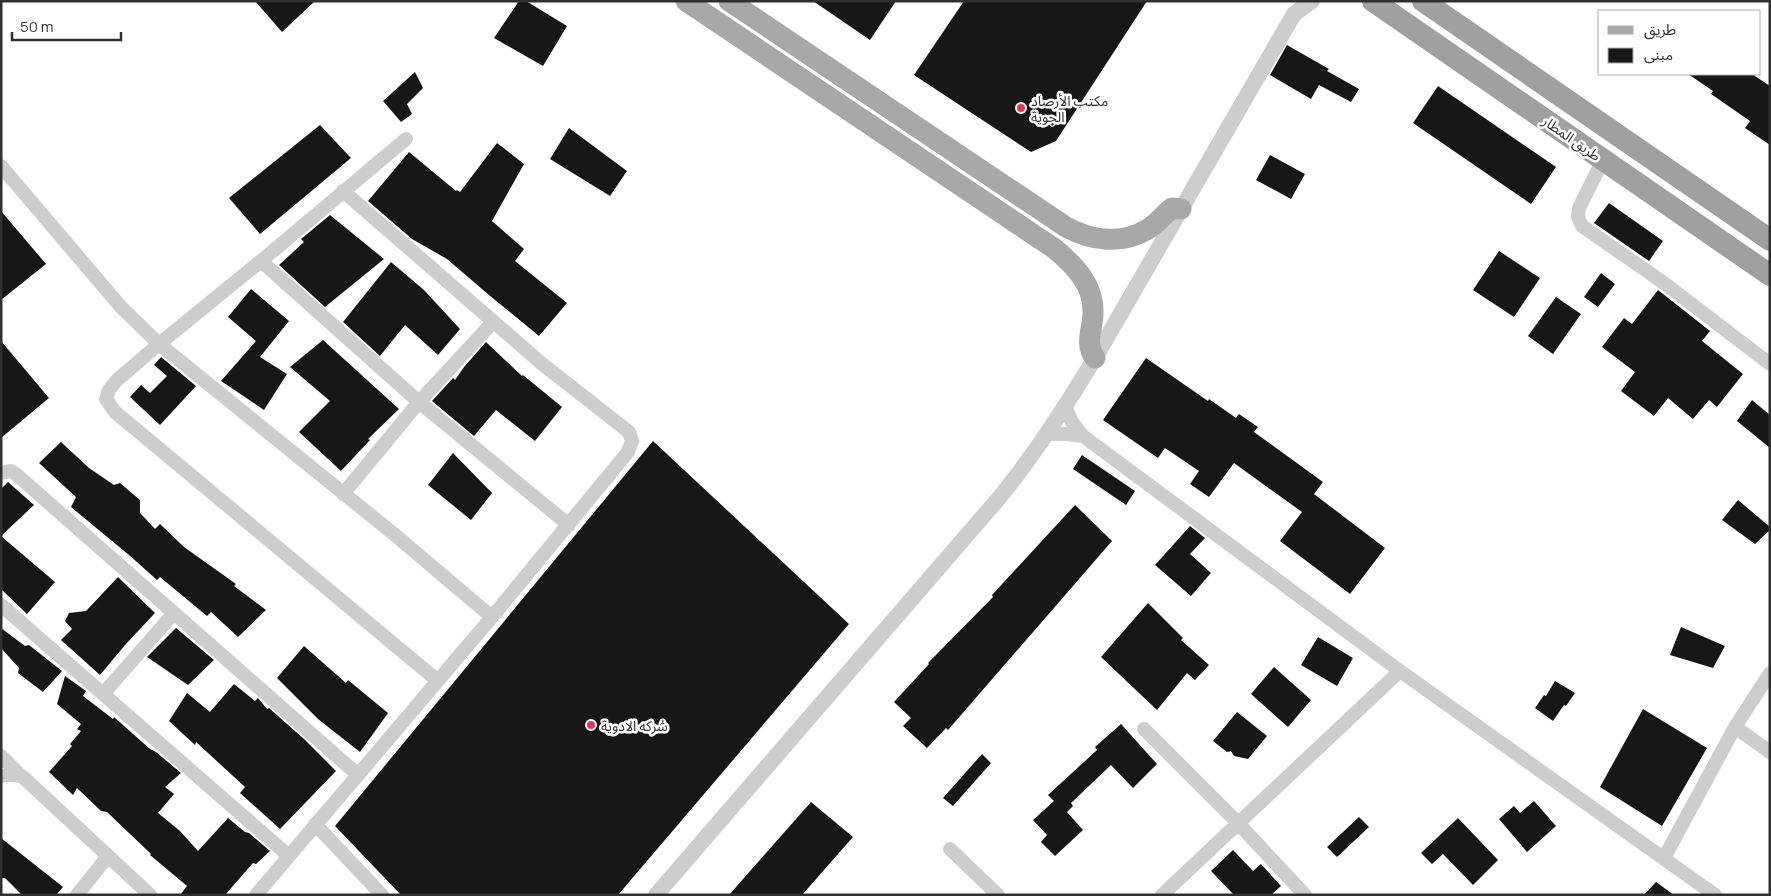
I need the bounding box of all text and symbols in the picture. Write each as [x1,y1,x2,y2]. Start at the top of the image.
scale bar [12,10,121,42]
legend [1598,10,1761,75]
text: 50 m [20,16,54,37]
text: طريق [1644,19,1676,40]
text: مبنى [1644,44,1673,65]
place label: مكتب الأرصاد الجوية [1031,91,1108,126]
marker: مكتب الأرصاد الجوية [1015,102,1027,114]
street label: طريق المطار [1538,110,1605,166]
place label: شركه الادوية [601,716,668,735]
marker: شركه الادوية [585,719,597,731]

